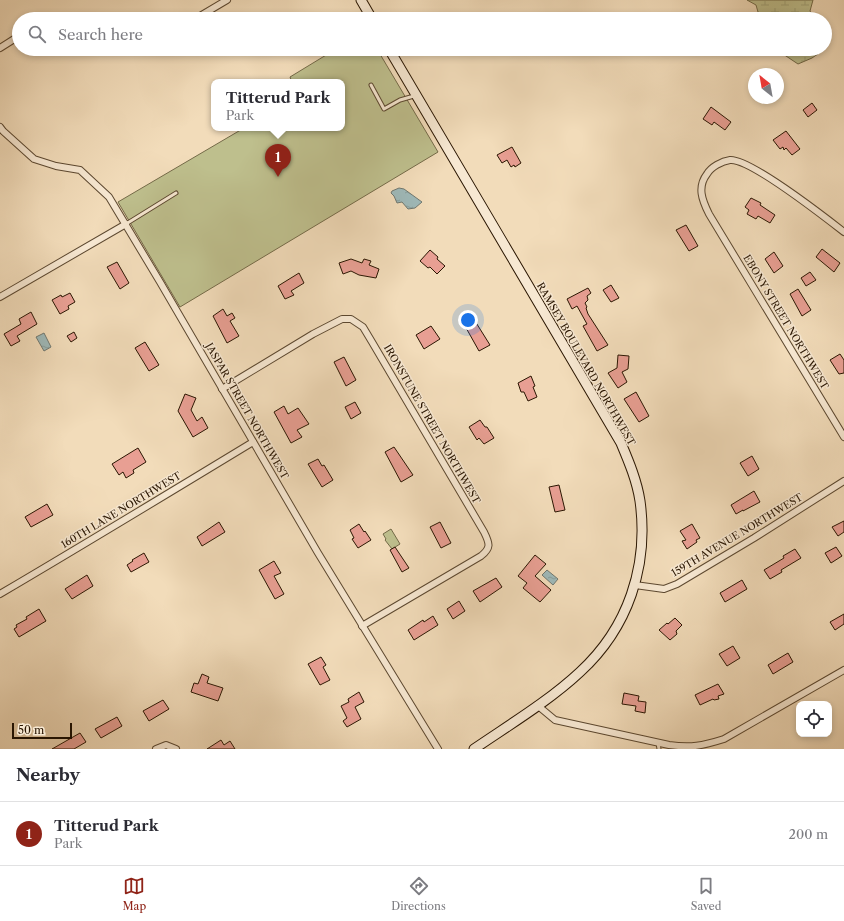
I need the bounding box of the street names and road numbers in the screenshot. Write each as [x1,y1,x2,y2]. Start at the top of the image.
street label: EBONY STREET NORTHWEST [740,252,832,392]
street label: RAMSEY BOULEVARD NORTHWEST [534,280,638,448]
street label: JASPAR STREET NORTHWEST [202,339,292,482]
street label: IRONSTUNE STREET NORTHWEST [381,342,483,506]
street label: 160TH LANE NORTHWEST [59,469,184,551]
street label: 159TH AVENUE NORTHWEST [669,490,805,579]

